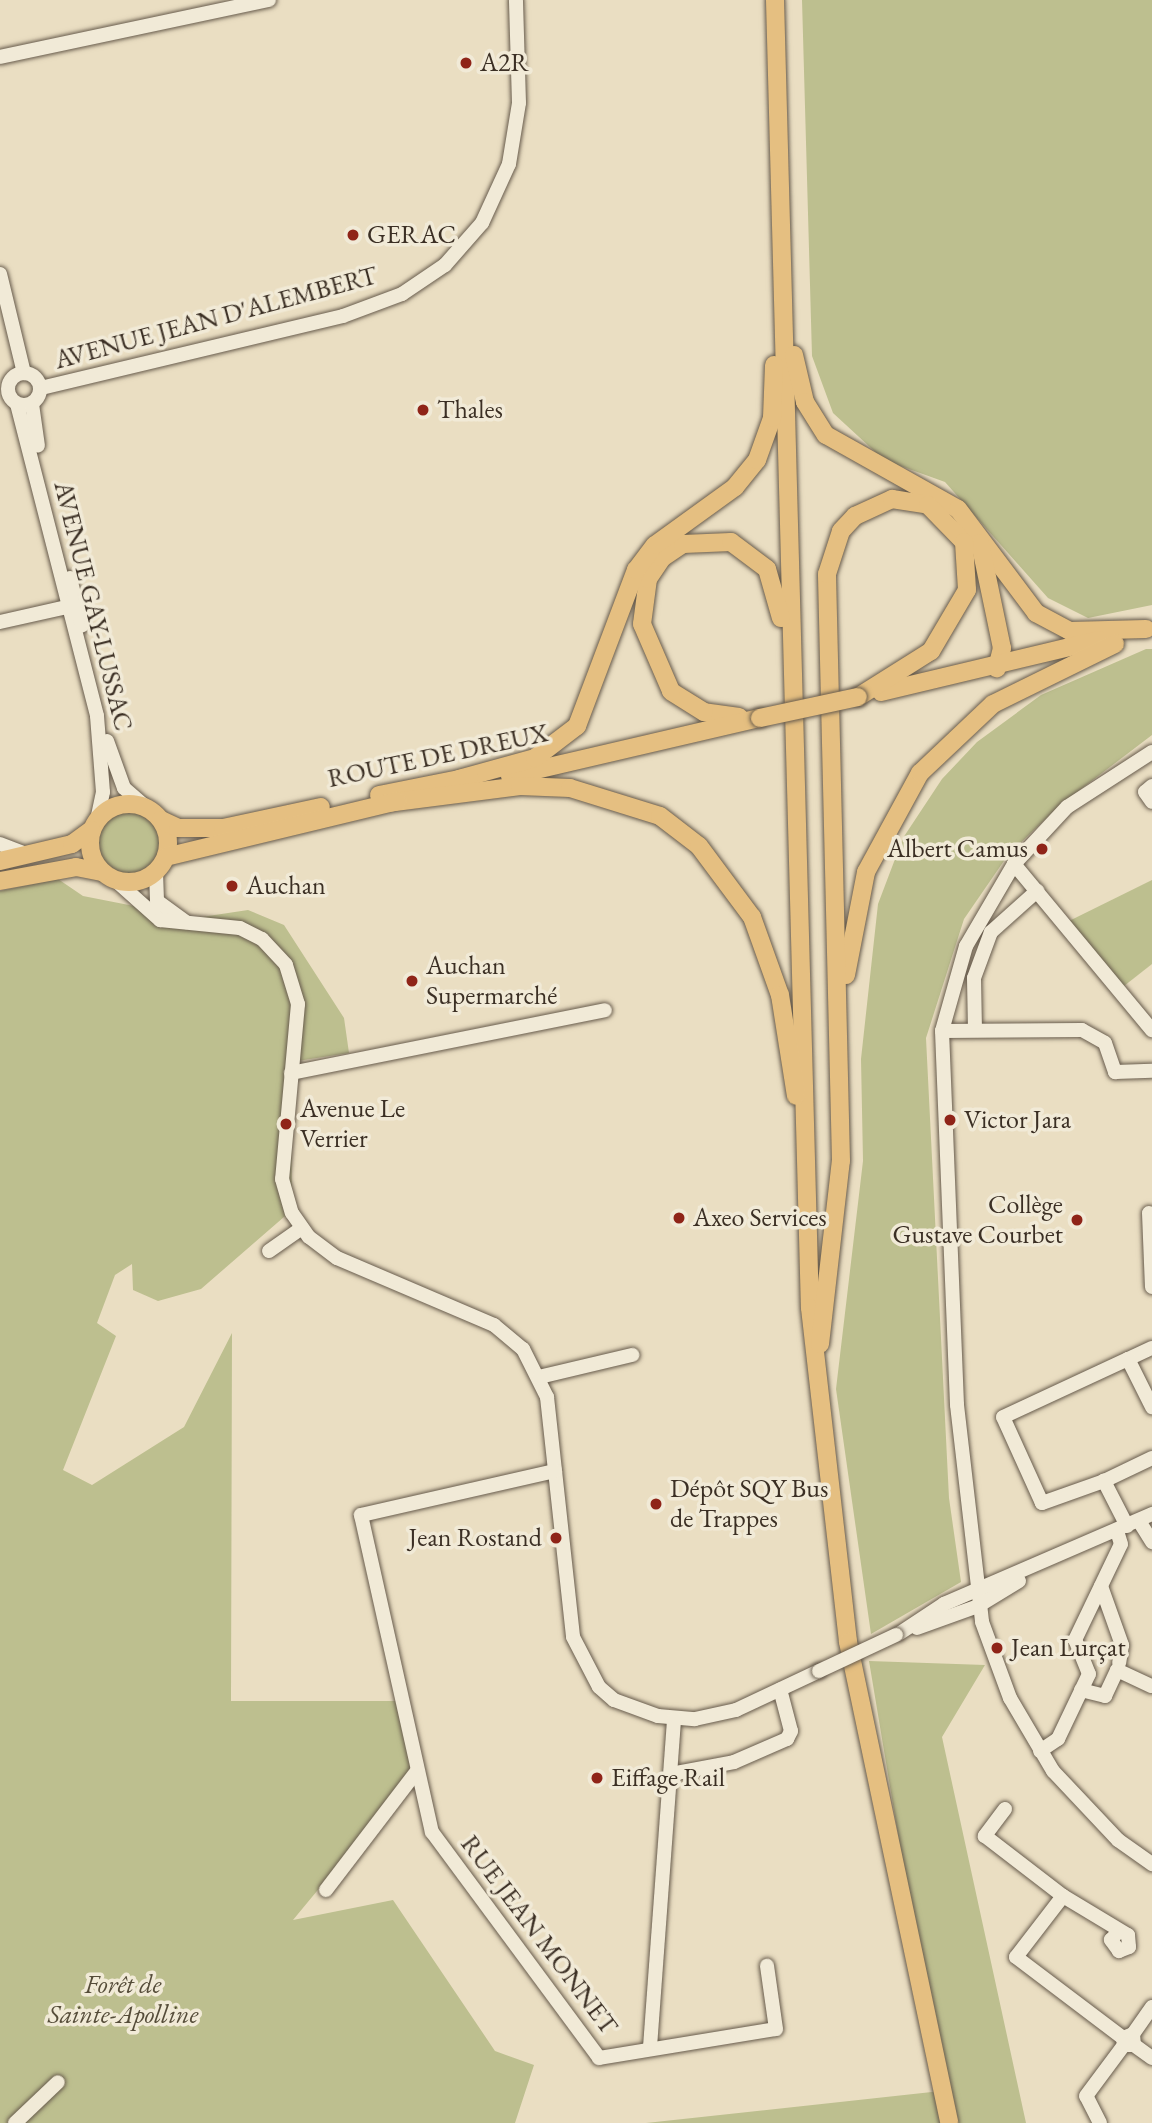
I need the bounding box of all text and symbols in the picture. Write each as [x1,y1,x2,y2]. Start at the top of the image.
place label: A2R [480,47,529,79]
marker: A2R [458,55,474,71]
place label: GERAC [367,219,456,251]
marker: GERAC [345,227,361,243]
street label: AVENUE JEAN D'ALEMBERT [51,260,381,376]
place label: Thales [437,394,503,426]
marker: Thales [415,402,431,418]
street label: AVENUE GAY-LUSSAC [47,478,139,734]
street label: ROUTE DE DREUX [325,717,551,795]
place label: Albert Camus [887,833,1028,865]
marker: Albert Camus [1034,841,1050,857]
place label: Auchan [246,870,326,902]
marker: Auchan [224,878,240,894]
place label: Auchan Supermarché [426,950,558,1012]
marker: Auchan Supermarché [404,973,420,989]
place label: Avenue Le Verrier [300,1093,405,1154]
place label: Victor Jara [964,1104,1071,1136]
marker: Victor Jara [942,1112,958,1128]
marker: Avenue Le Verrier [278,1116,294,1132]
place label: Collège Gustave Courbet [892,1189,1063,1250]
place label: Axeo Services [693,1202,827,1234]
marker: Axeo Services [671,1210,687,1226]
marker: Collège Gustave Courbet [1069,1212,1085,1228]
place label: Dépôt SQY Bus de Trappes [670,1473,828,1534]
marker: Dépôt SQY Bus de Trappes [648,1496,664,1512]
place label: Jean Rostand [408,1522,542,1554]
marker: Jean Rostand [548,1530,564,1546]
place label: Jean Lurçat [1011,1632,1126,1664]
marker: Jean Lurçat [989,1640,1005,1656]
place label: Eiffage Rail [611,1762,725,1794]
marker: Eiffage Rail [589,1770,605,1786]
street label: RUE JEAN MONNET [454,1829,624,2041]
park label: Forêt de Sainte-Apolline [48,1969,198,2030]

